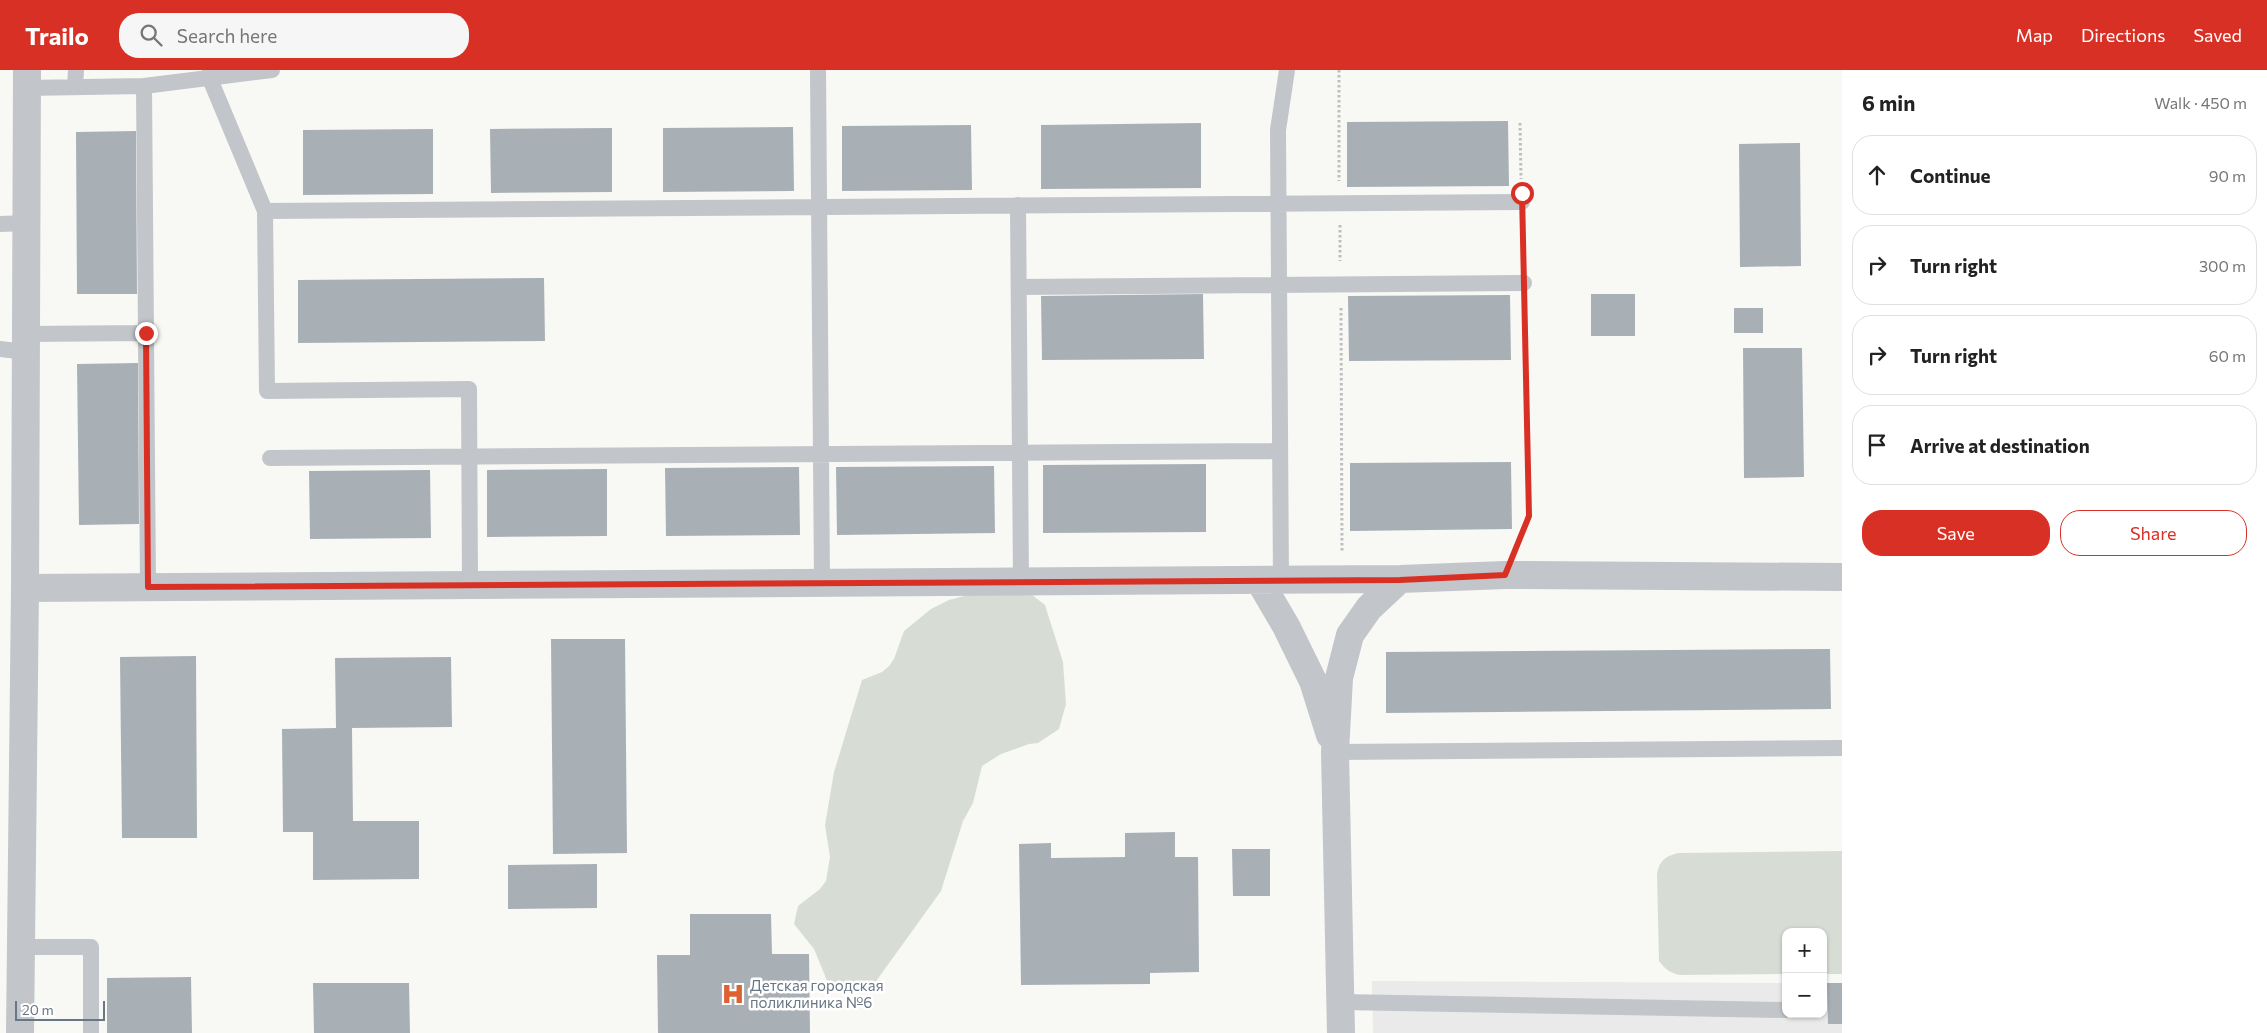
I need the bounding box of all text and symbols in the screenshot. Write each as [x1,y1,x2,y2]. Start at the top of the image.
search box [119,13,469,58]
text: Trailo [25,21,89,50]
icon: search [137,21,165,49]
text: Search here [177,24,277,47]
text: Map [2016,24,2053,46]
text: Directions [2081,24,2165,46]
text: Saved [2193,24,2242,46]
text: 6 min [1862,90,1915,115]
text: Walk · 450 m [2154,93,2247,112]
icon: ahead [1863,161,1891,189]
text: Continue [1910,164,1990,187]
text: 90 m [2209,166,2246,185]
route start [1511,182,1534,205]
icon: right [1863,251,1891,279]
text: Turn right [1910,254,1997,277]
text: 300 m [2199,256,2246,275]
route end [135,322,158,345]
icon: right [1863,341,1891,369]
text: Turn right [1910,344,1997,367]
text: 60 m [2209,346,2246,365]
icon: arrive [1863,431,1891,459]
text: Arrive at destination [1910,434,2090,457]
button: Save [1862,510,2050,556]
button: Share [2060,510,2247,556]
map controls [1782,928,1827,1018]
button: + [1782,928,1827,973]
button: − [1782,973,1827,1018]
place label: Детская городская поликлиника №6 [750,976,884,1011]
hospital icon: Детская городская поликлиника №6 [720,981,746,1007]
scale bar [15,998,105,1021]
text: 20 m [22,1001,54,1018]

